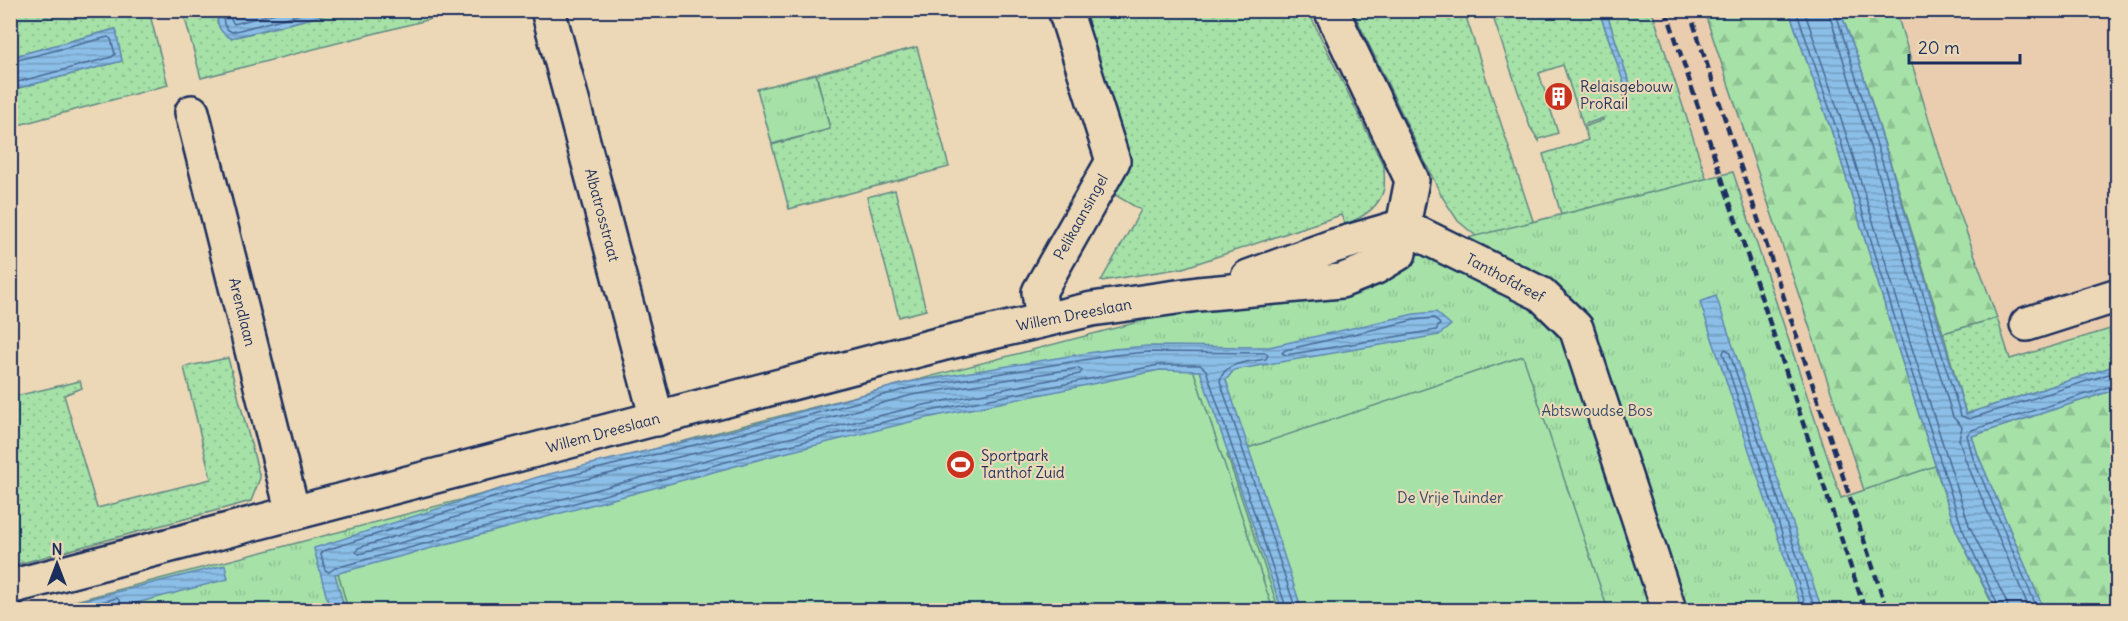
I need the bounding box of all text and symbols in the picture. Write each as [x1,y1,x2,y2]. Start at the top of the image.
scale bar [1909,27,2020,65]
text: 20 m [1918,36,1960,59]
place label: Relaisgebouw ProRail [1580,77,1673,113]
building icon: Relaisgebouw ProRail [1543,80,1575,112]
street label: Albatrosstraat [581,166,624,264]
street label: Pelikaansingel [1049,170,1112,263]
street label: Tanthofdreef [1463,249,1549,307]
street label: Arendlaan [225,276,260,348]
street label: Willem Dreeslaan [1015,294,1133,335]
park label: Abtswoudse Bos [1541,401,1653,420]
street label: Willem Dreeslaan [544,408,662,457]
place label: Sportpark Tanthof Zuid [981,446,1065,482]
sports icon: Sportpark Tanthof Zuid [944,449,976,481]
park label: De Vrije Tuinder [1397,488,1503,507]
north arrow [27,534,87,594]
text: N [51,539,63,559]

